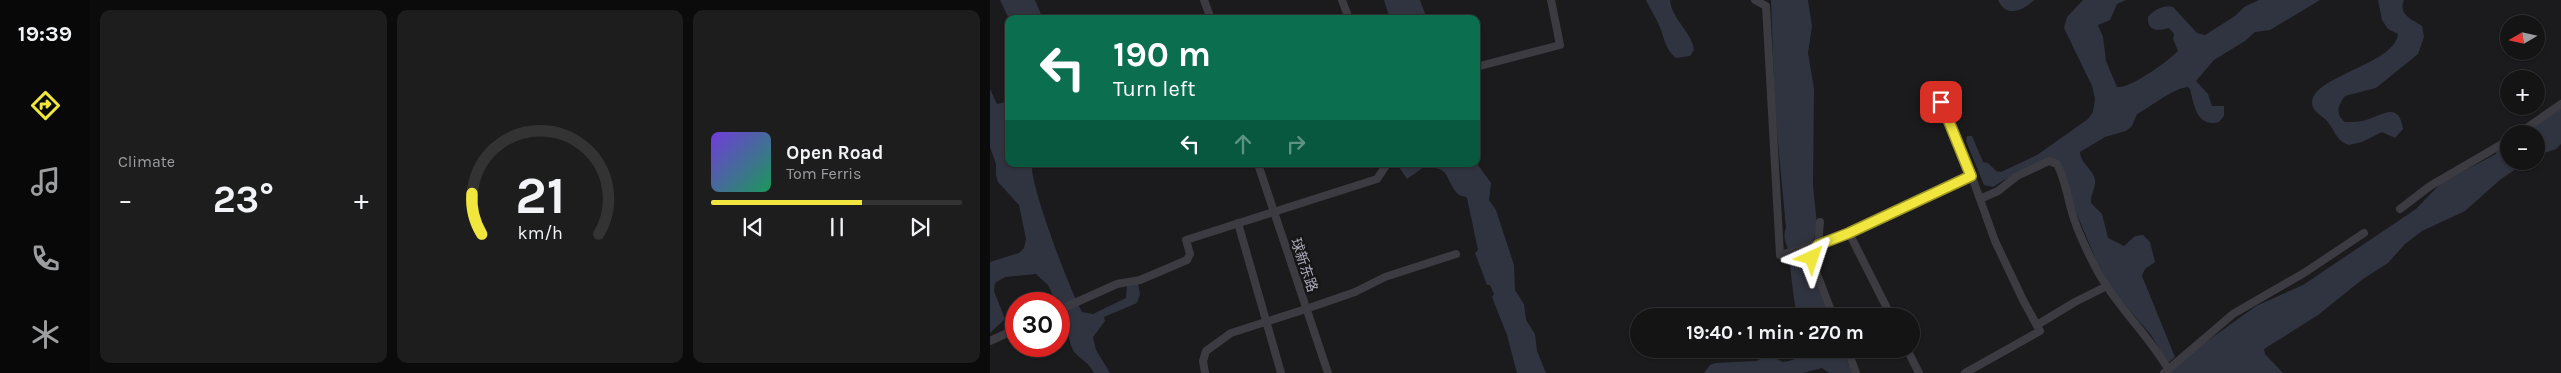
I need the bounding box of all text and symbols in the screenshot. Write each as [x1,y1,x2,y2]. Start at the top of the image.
north arrow [2500,15,2545,60]
map controls [2500,15,2545,170]
text: 19:39 [18,21,72,47]
text: 190 m [1113,34,1211,75]
icon: left [1030,35,1095,100]
button: + [2500,70,2545,115]
text: Turn left [1113,76,1196,102]
pin [1920,81,1962,123]
icon: directions [28,88,63,123]
icon: arrive [1927,88,1955,116]
button: − [2500,125,2545,170]
icon: left [1176,130,1204,158]
icon: ahead [1229,130,1257,158]
icon: right [1282,130,1310,158]
text: Open Road [786,142,883,164]
text: Climate [118,152,175,171]
icon: music [28,164,63,199]
text: Tom Ferris [786,164,861,183]
text: 21 [515,165,565,226]
text: 23° [213,177,274,222]
text: − [118,183,133,216]
text: + [354,183,369,216]
icon: previous [739,213,767,241]
icon: pause [823,213,851,241]
icon: next [906,213,934,241]
text: km/h [517,223,563,244]
position arrow [1785,231,1837,283]
street label: 球新东路 [1287,236,1321,294]
icon: phone [28,241,63,276]
speed limit sign: 30 [1005,292,1070,357]
icon: climate [28,317,63,352]
text: 19:40 · 1 min · 270 m [1686,322,1864,344]

